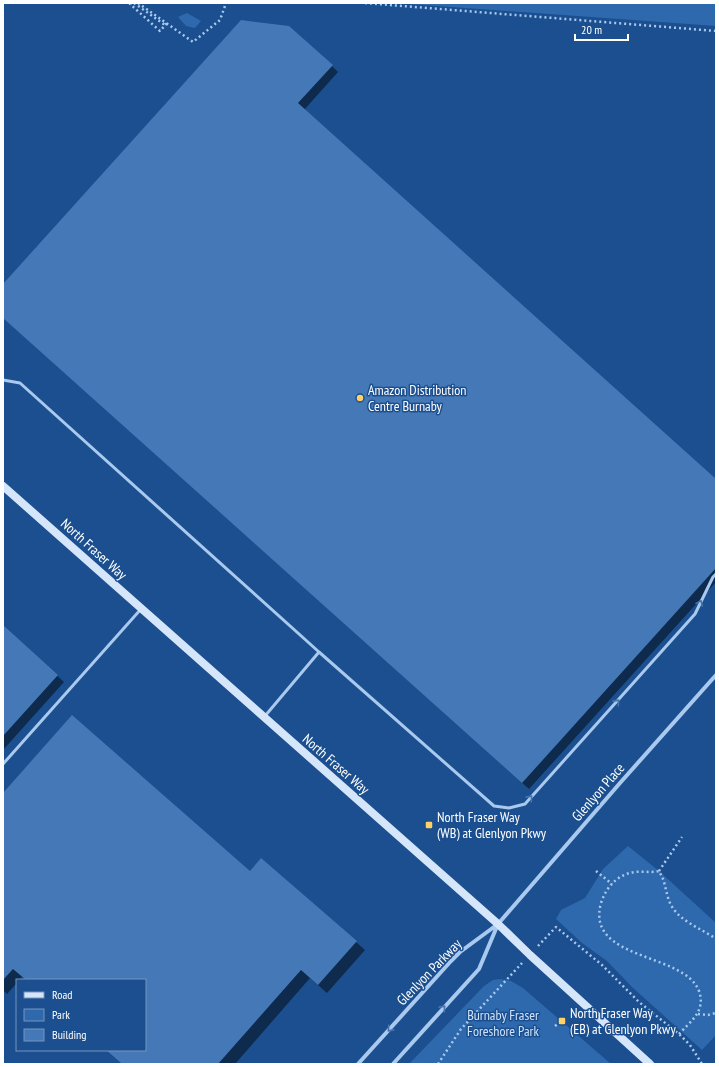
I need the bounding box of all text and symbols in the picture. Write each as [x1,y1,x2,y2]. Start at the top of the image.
scale bar [575,16,628,42]
text: 20 m [581,22,602,37]
place label: Amazon Distribution Centre Burnaby [368,381,466,415]
marker: Amazon Distribution Centre Burnaby [355,393,365,403]
street label: North Fraser Way [57,515,131,584]
one-way arrow [696,600,704,607]
one-way arrow [612,699,619,707]
street label: North Fraser Way [299,730,374,798]
street label: Glenlyon Place [568,759,628,825]
one-way arrow [525,796,532,803]
place label: North Fraser Way (WB) at Glenlyon Pkwy [437,808,547,842]
marker: North Fraser Way (WB) at Glenlyon Pkwy [424,820,434,830]
street label: Glenlyon Parkway [393,934,466,1009]
legend [16,979,146,1051]
text: Road [52,987,72,1002]
place label: North Fraser Way (EB) at Glenlyon Pkwy [570,1004,676,1038]
one-way arrow [438,1006,445,1013]
park label: Burnaby Fraser Foreshore Park [467,1006,539,1040]
text: Park [52,1007,70,1022]
marker: North Fraser Way (EB) at Glenlyon Pkwy [557,1016,567,1026]
one-way arrow [387,1024,394,1031]
text: Building [52,1027,87,1042]

